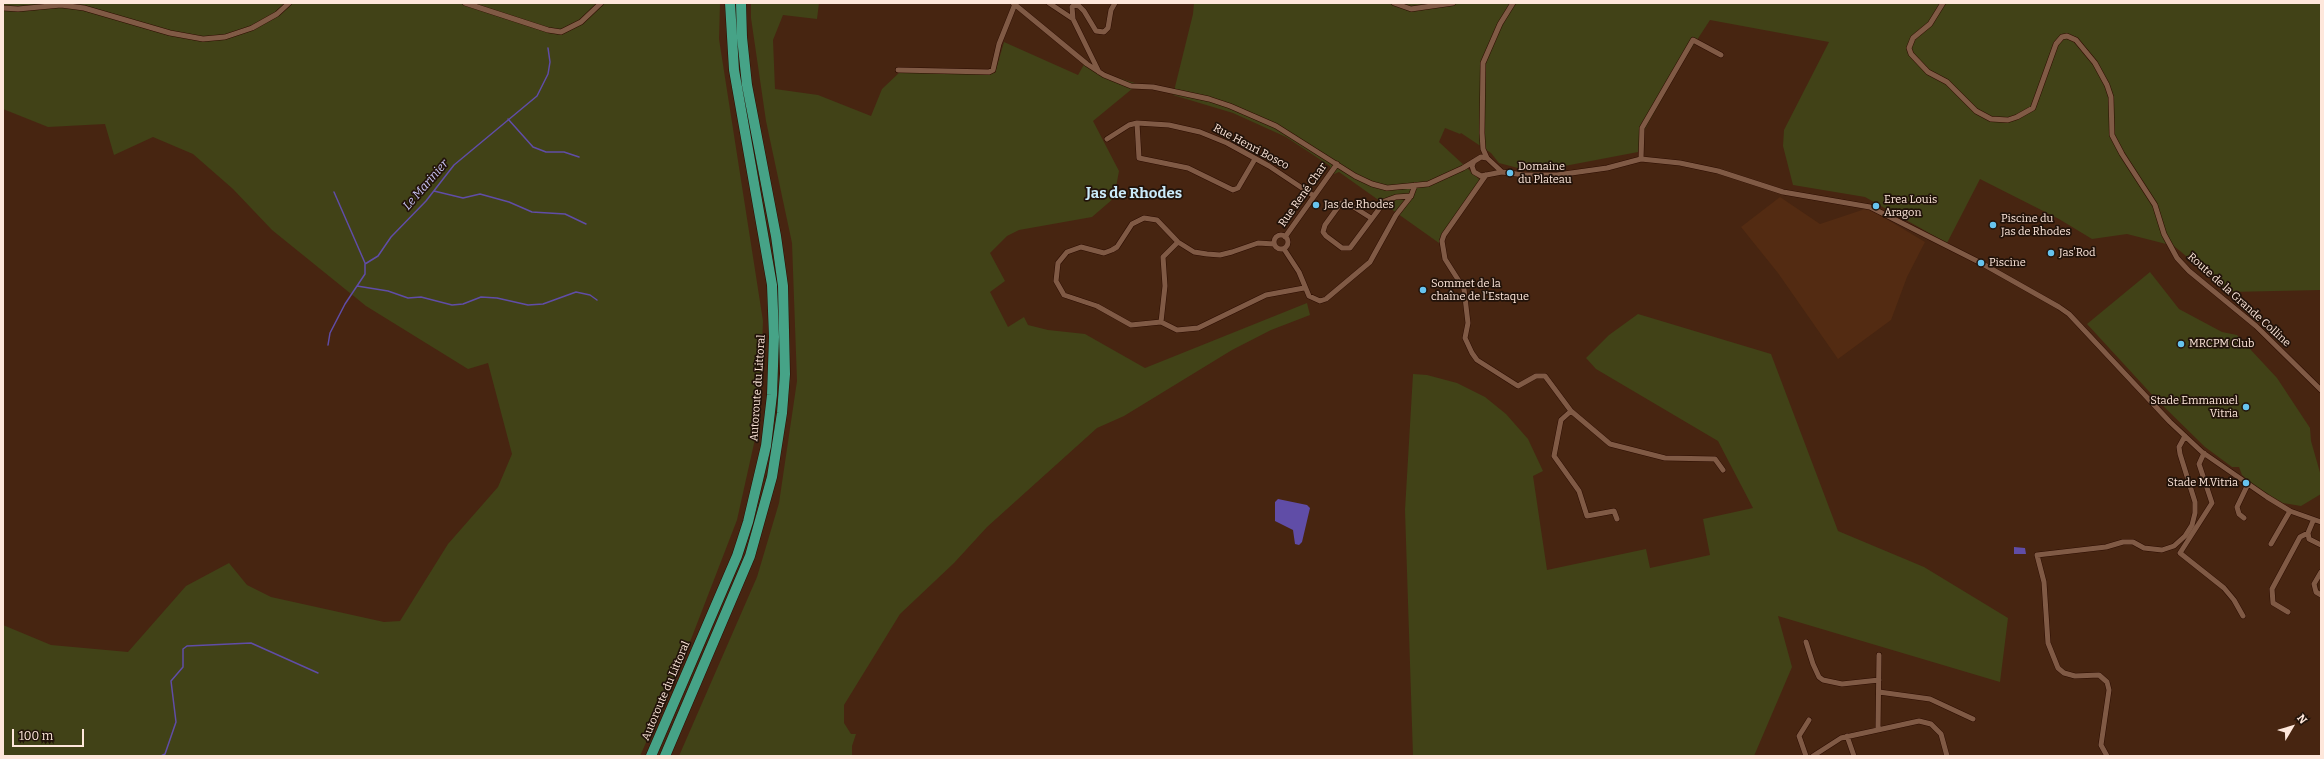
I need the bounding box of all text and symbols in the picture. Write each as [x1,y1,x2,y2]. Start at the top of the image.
street label: Rue Henri Bosco [1211,121,1291,173]
water label: Le Marinier [400,157,452,213]
place label: Domaine du Plateau [1518,160,1572,186]
street label: Rue René Char [1276,161,1330,229]
marker: Domaine du Plateau [1505,168,1515,178]
district label: Jas de Rhodes [1086,185,1182,203]
place label: Erea Louis Aragon [1884,193,1937,219]
place label: Jas de Rhodes [1324,198,1394,212]
marker: Jas de Rhodes [1311,200,1321,210]
marker: Erea Louis Aragon [1871,201,1881,211]
place label: Piscine du Jas de Rhodes [2001,212,2071,238]
marker: Piscine du Jas de Rhodes [1988,220,1998,230]
place label: Jas'Rod [2059,246,2096,260]
marker: Jas'Rod [2046,248,2056,258]
street label: Route de la Grande Colline [2185,250,2293,350]
place label: Piscine [1989,256,2026,270]
marker: Piscine [1976,258,1986,268]
place label: Sommet de la chaîne de l'Estaque [1431,277,1529,303]
marker: Sommet de la chaîne de l'Estaque [1418,285,1428,295]
street label: Autoroute du Littoral [748,334,768,442]
place label: MRCPM Club [2189,337,2254,351]
marker: MRCPM Club [2176,339,2186,349]
place label: Stade Emmanuel Vitria [2150,394,2238,420]
marker: Stade Emmanuel Vitria [2241,402,2251,412]
place label: Stade M.Vitria [2167,476,2238,490]
marker: Stade M.Vitria [2241,478,2251,488]
street label: Autoroute du Littoral [639,639,693,743]
north arrow [2272,707,2312,747]
text: N [2294,712,2310,727]
scale bar [14,721,86,747]
text: 100 m [19,729,53,743]

